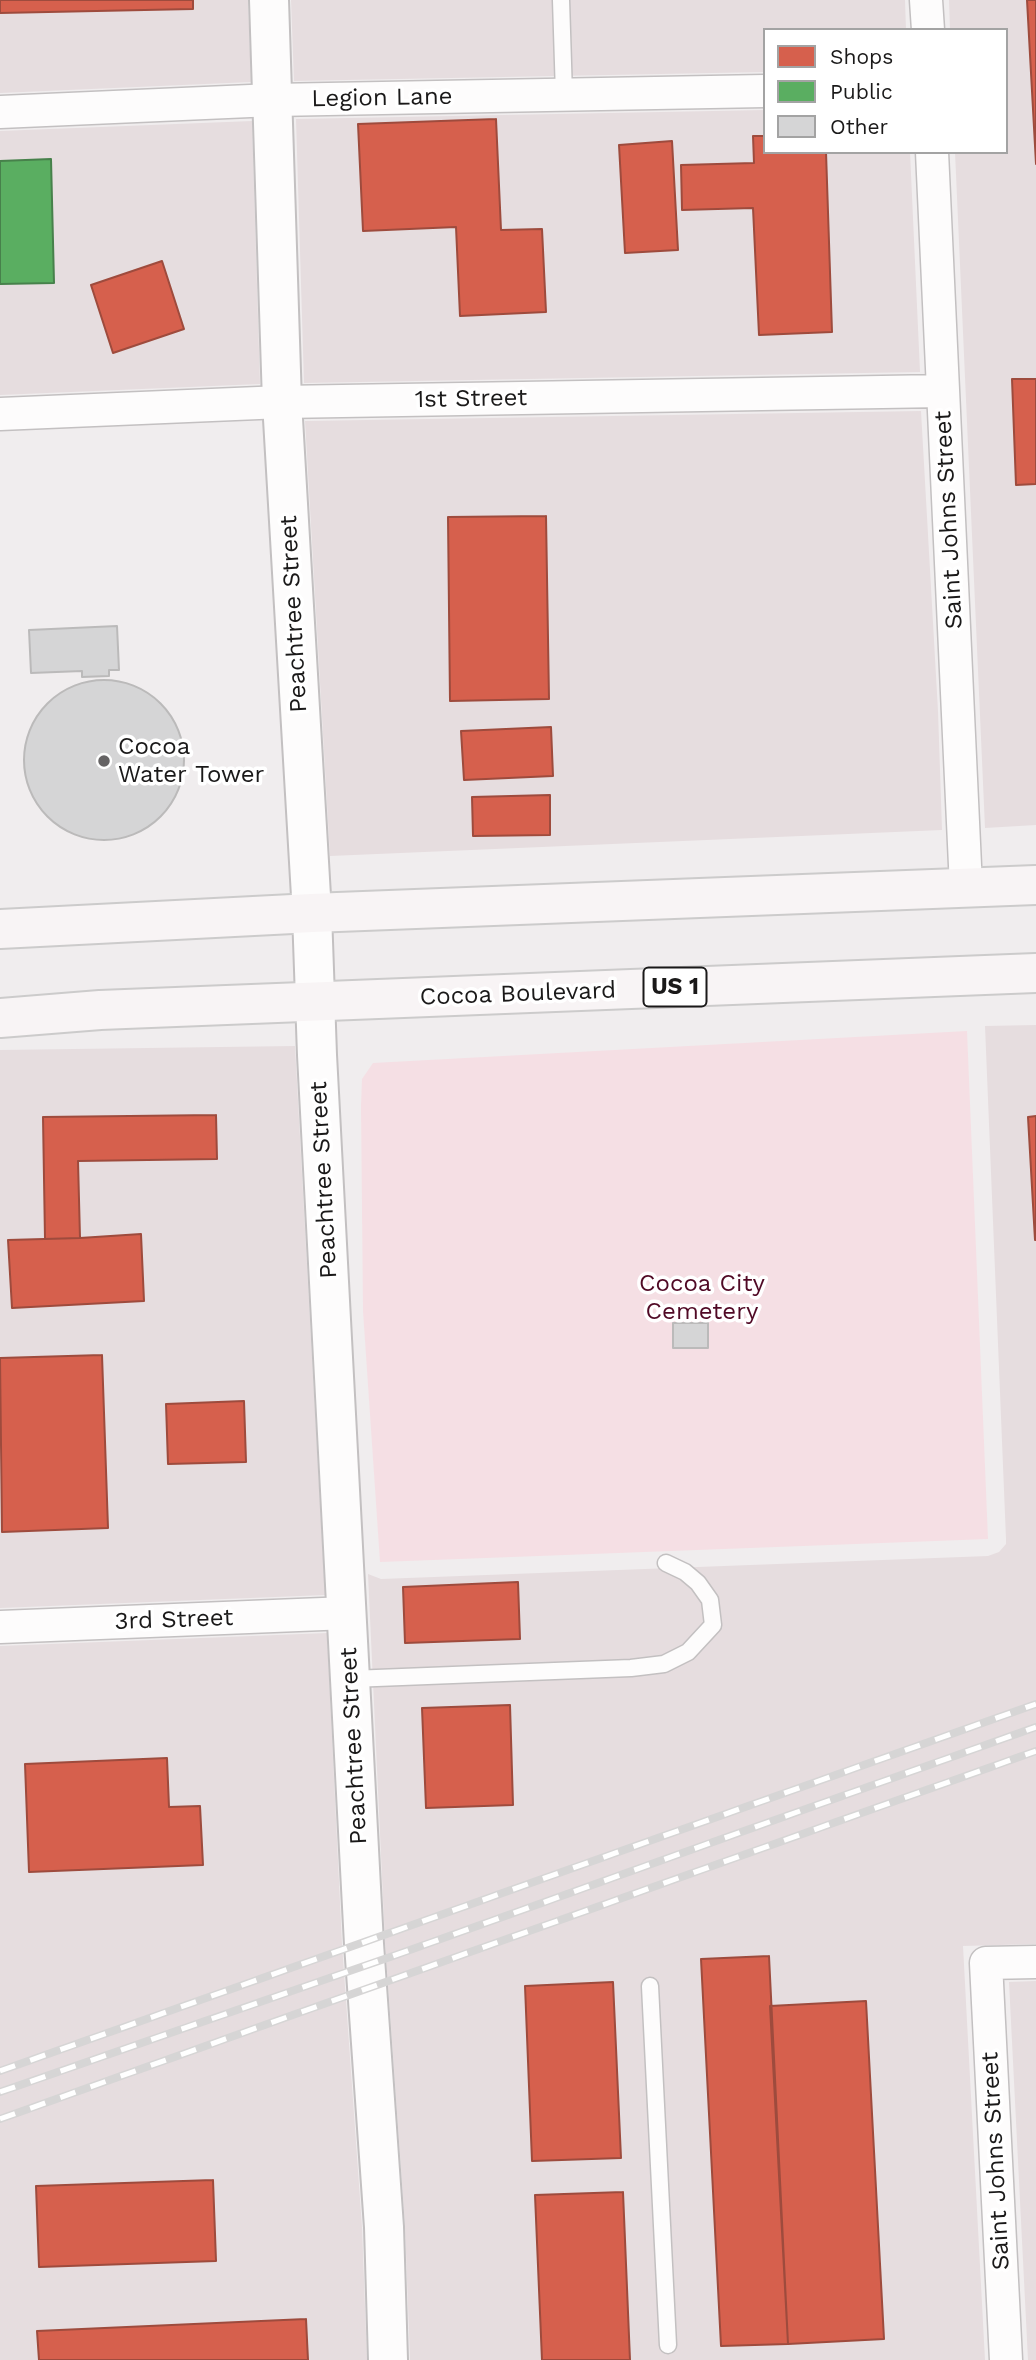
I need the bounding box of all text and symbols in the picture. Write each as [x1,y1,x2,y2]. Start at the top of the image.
legend [763,28,1008,154]
text: Shops [830,44,893,69]
text: Public [830,79,893,104]
street label: Legion Lane [311,82,453,114]
text: Other [830,114,888,139]
street label: 1st Street [415,384,527,414]
street label: Saint Johns Street [929,410,969,630]
street label: Peachtree Street [274,515,314,713]
place label: Cocoa Water Tower [118,733,264,789]
marker: Cocoa Water Tower [96,753,112,769]
road number: US 1 [644,968,706,1006]
street label: Cocoa Boulevard [419,976,617,1012]
street label: Peachtree Street [304,1081,344,1279]
park label: Cocoa City Cemetery [639,1270,765,1326]
street label: 3rd Street [114,1604,234,1636]
street label: Peachtree Street [334,1647,374,1845]
street label: Saint Johns Street [976,2051,1016,2271]

